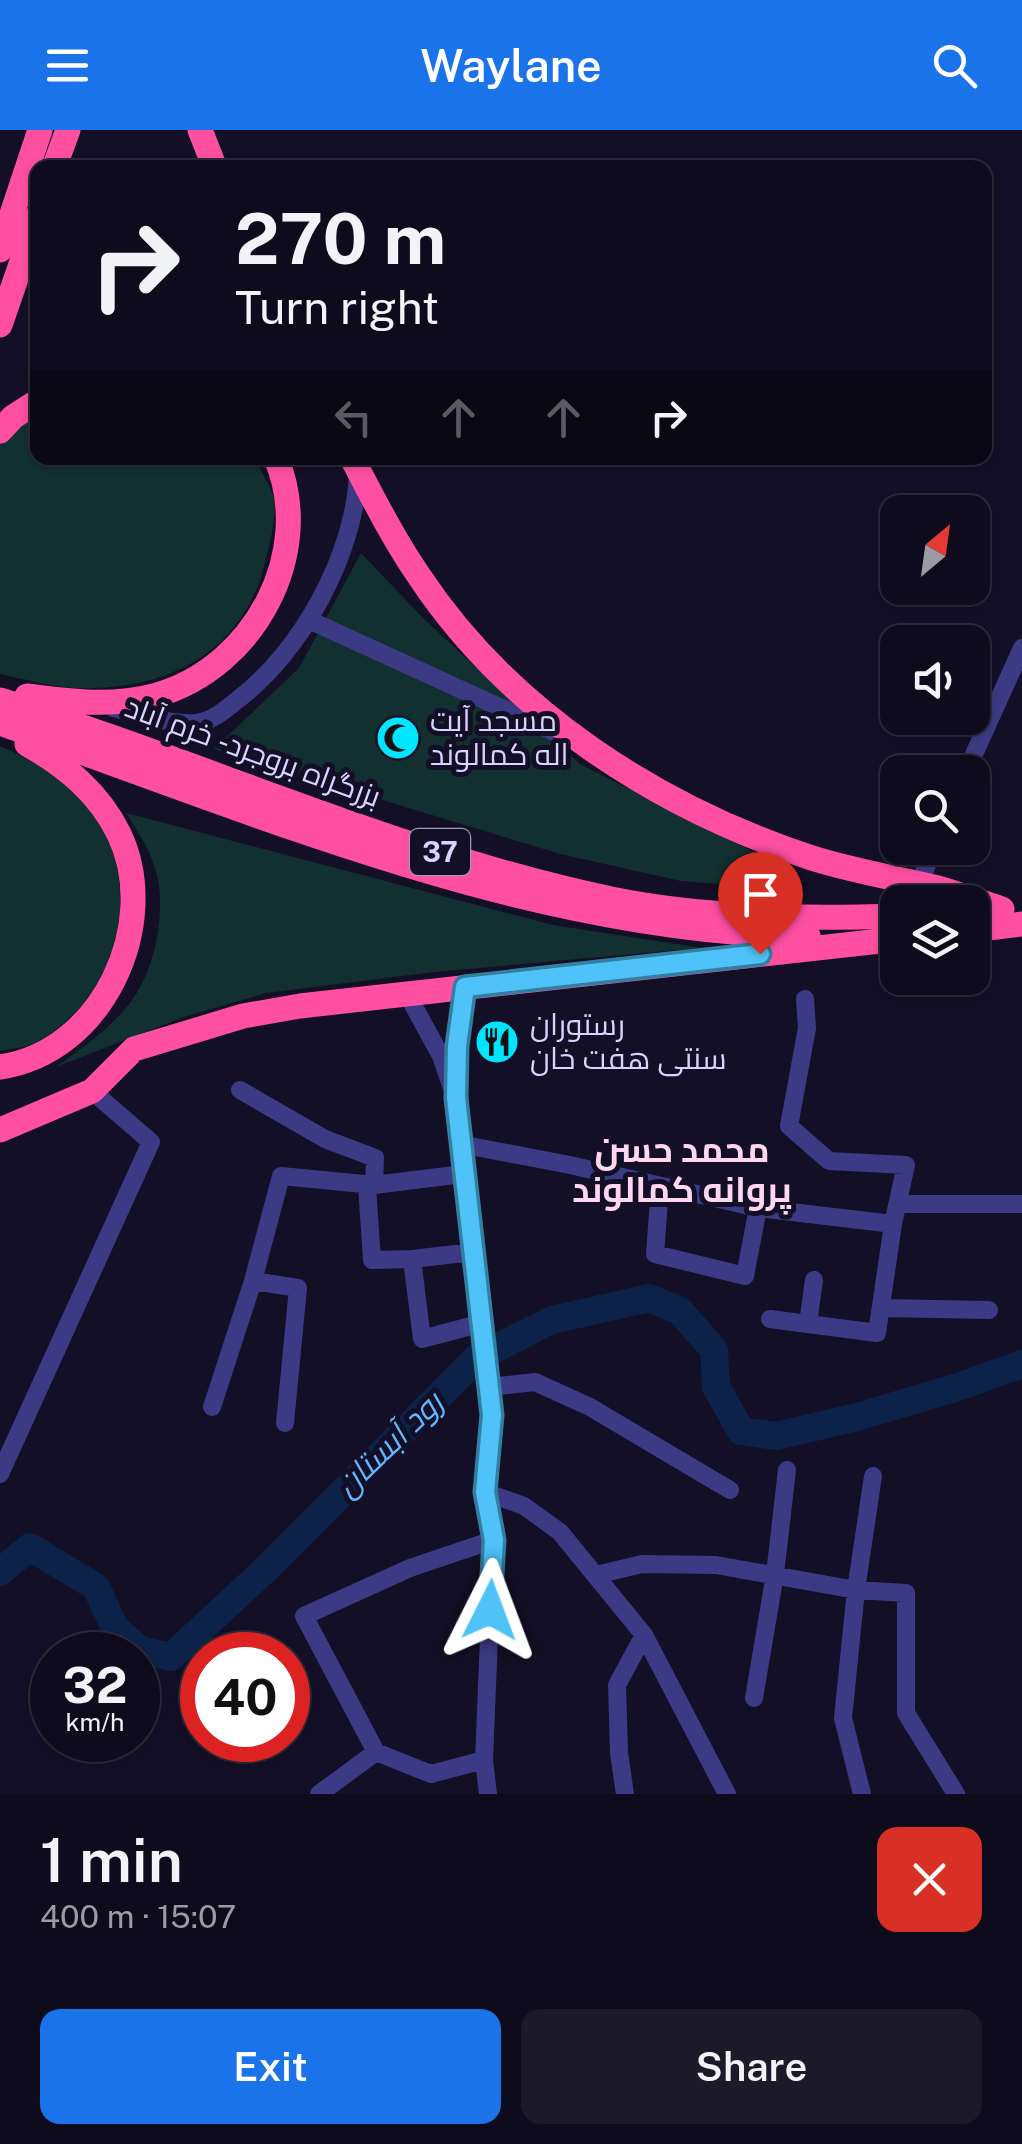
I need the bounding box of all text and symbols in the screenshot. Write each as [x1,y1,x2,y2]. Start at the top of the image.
icon: menu [40,38,95,93]
icon: search [927,38,982,93]
text: Waylane [420,39,602,92]
text: 270 m [235,197,446,280]
icon: right [70,200,200,330]
text: Turn right [235,281,439,334]
icon: left [326,390,381,445]
icon: ahead [431,390,486,445]
icon: ahead [536,390,591,445]
icon: right [641,390,696,445]
north arrow [880,495,990,605]
map controls [880,495,990,995]
button: sound [880,625,990,735]
street label: بزرگراه بروجرد - خرم آباد [120,688,386,817]
place label: مسجد آیت اله کمالوند [430,702,568,772]
mosque icon: مسجد آیت اله کمالوند [375,715,421,761]
button: search [880,755,990,865]
road number: 37 [410,829,470,875]
pin [718,852,803,955]
icon: arrive [733,867,788,922]
button: layers [880,885,990,995]
place label: رستوران سنتی هفت خان [530,1006,727,1077]
restaurant icon: رستوران سنتی هفت خان [474,1019,520,1065]
district label: محمد حسن پروانه کمالوند [572,1129,792,1215]
water label: رود آبستان [328,1382,452,1504]
position arrow [438,1558,542,1662]
speed limit sign: 40 [180,1632,310,1762]
text: 32 [62,1655,128,1714]
text: km/h [66,1707,124,1737]
text: 1 min [40,1825,183,1896]
button: close [877,1827,982,1932]
text: 400 m · 15:07 [40,1898,236,1935]
button: Exit [40,2009,501,2124]
button: Share [521,2009,982,2124]

